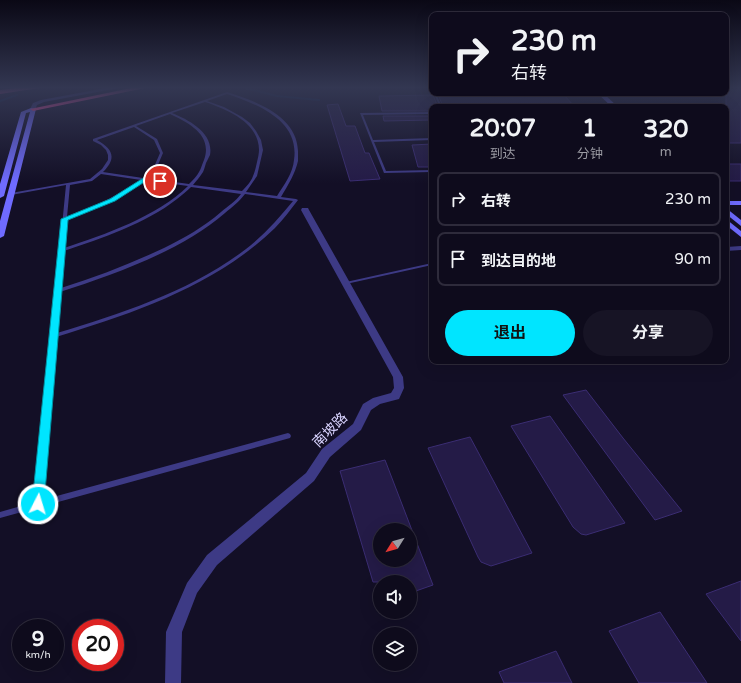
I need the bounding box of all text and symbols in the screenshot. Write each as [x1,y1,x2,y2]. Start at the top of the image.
text: 230 m [511,24,597,58]
icon: right [445,28,497,80]
text: 右转 [511,62,547,84]
text: 20:07 [470,114,536,143]
text: 1 [582,114,597,143]
text: 320 [643,115,688,144]
text: m [660,144,672,160]
text: 到达 [490,146,516,162]
text: 分钟 [577,146,603,162]
pin [143,164,177,198]
icon: arrive [149,170,171,192]
icon: right [447,188,469,210]
text: 230 m [665,190,711,208]
text: 右转 [481,192,511,210]
icon: arrive [447,248,469,270]
text: 90 m [674,250,711,268]
text: 到达目的地 [481,252,556,270]
button: 退出 [445,310,575,356]
button: 分享 [583,310,713,356]
street label: 南坡路 [309,409,351,451]
position arrow [17,483,59,525]
north arrow [373,523,417,567]
map controls [373,523,417,671]
button: sound [373,575,417,619]
speed limit sign: 20 [72,619,124,671]
button: layers [373,627,417,671]
text: 9 [32,628,44,652]
text: km/h [25,649,51,661]

